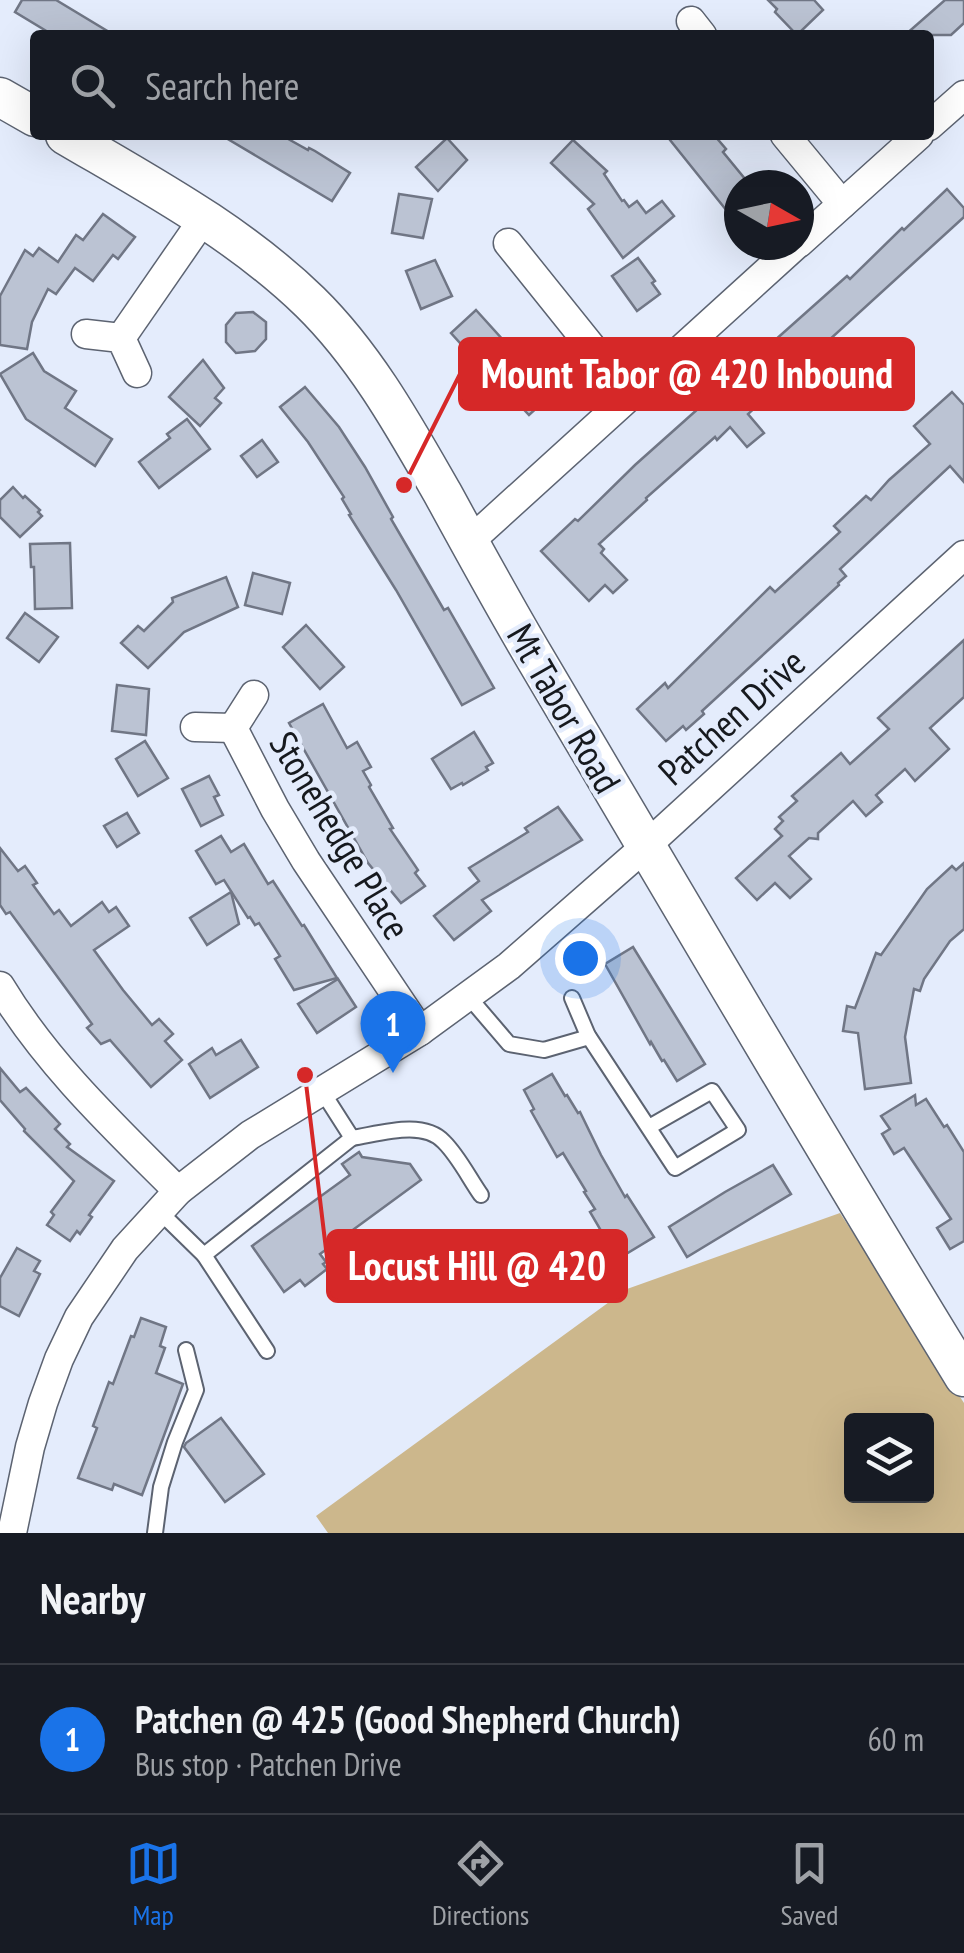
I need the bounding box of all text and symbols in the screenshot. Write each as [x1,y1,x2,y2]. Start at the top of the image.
search box [30,30,934,140]
icon: search [65,58,120,113]
text: Search here [145,61,299,110]
north arrow [724,170,814,260]
callout: Mount Tabor @ 420 Inbound [460,339,913,409]
text: Mount Tabor @ 420 Inbound [481,347,893,399]
street label: Mt Tabor Road [497,615,633,801]
street label: Patchen Drive [647,637,815,795]
street label: Stonehedge Place [260,722,422,948]
your location [555,933,606,984]
pin: 1 [360,990,426,1073]
callout: Locust Hill @ 420 [328,1231,626,1301]
text: Locust Hill @ 420 [348,1239,606,1291]
map controls [844,1413,934,1503]
button: layers [844,1413,934,1503]
text: Nearby [40,1571,145,1626]
text: Patchen @ 425 (Good Shepherd Church) [135,1694,681,1743]
text: 1 [65,1718,80,1760]
text: 60 m [868,1718,924,1760]
text: Bus stop · Patchen Drive [135,1743,402,1785]
tab: Map [126,1836,181,1933]
tab: Directions [432,1836,529,1933]
tab: Saved [781,1836,838,1933]

